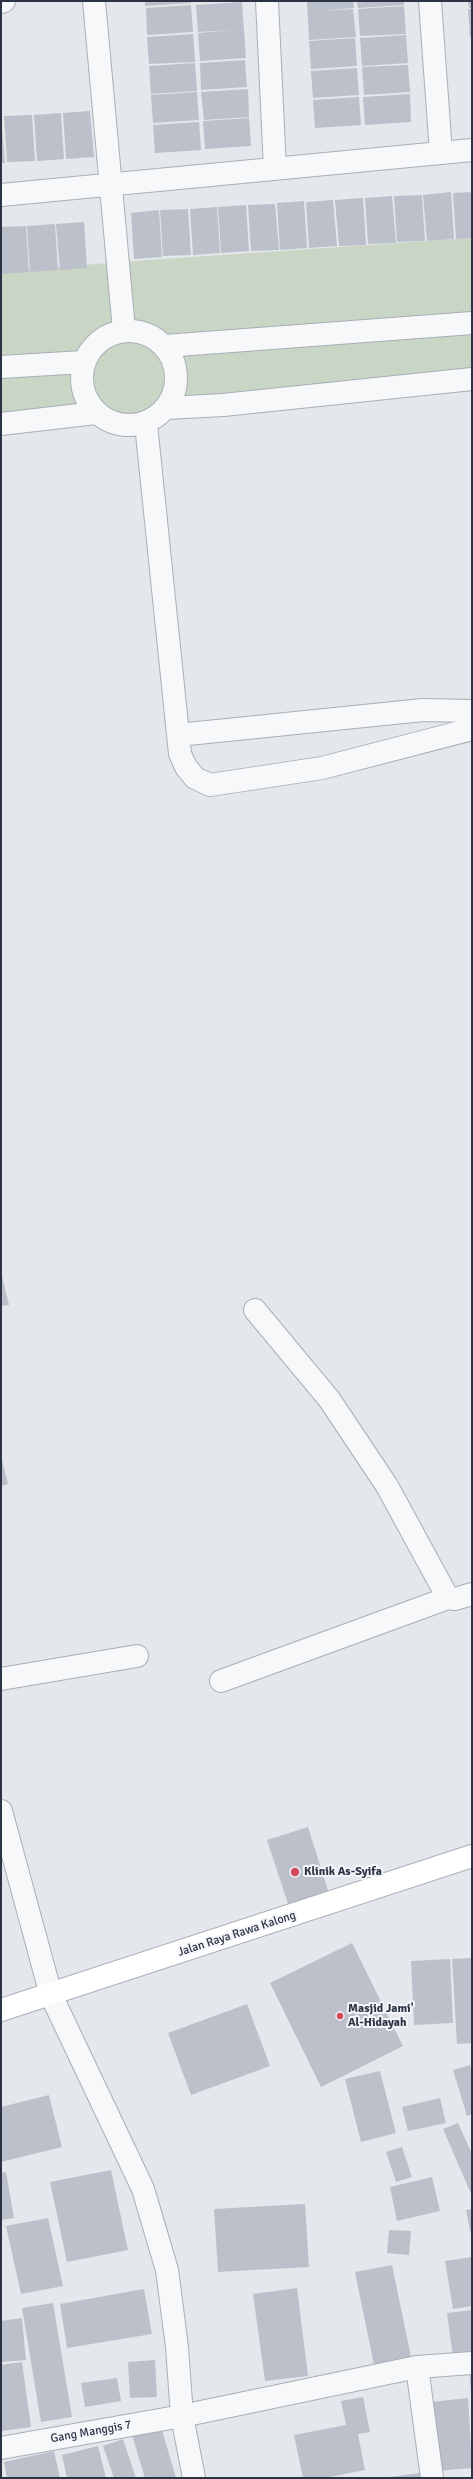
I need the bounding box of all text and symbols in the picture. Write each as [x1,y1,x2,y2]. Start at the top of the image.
place label: Klinik As-Syifa [304,1865,382,1879]
marker: Klinik As-Syifa [289,1866,301,1878]
street label: Jalan Raya Rawa Kalong [176,1908,298,1960]
place label: Masjid Jami' Al-Hidayah [348,2002,413,2030]
marker: Masjid Jami' Al-Hidayah [335,2011,345,2021]
street label: Gang Manggis 7 [49,2418,133,2446]

